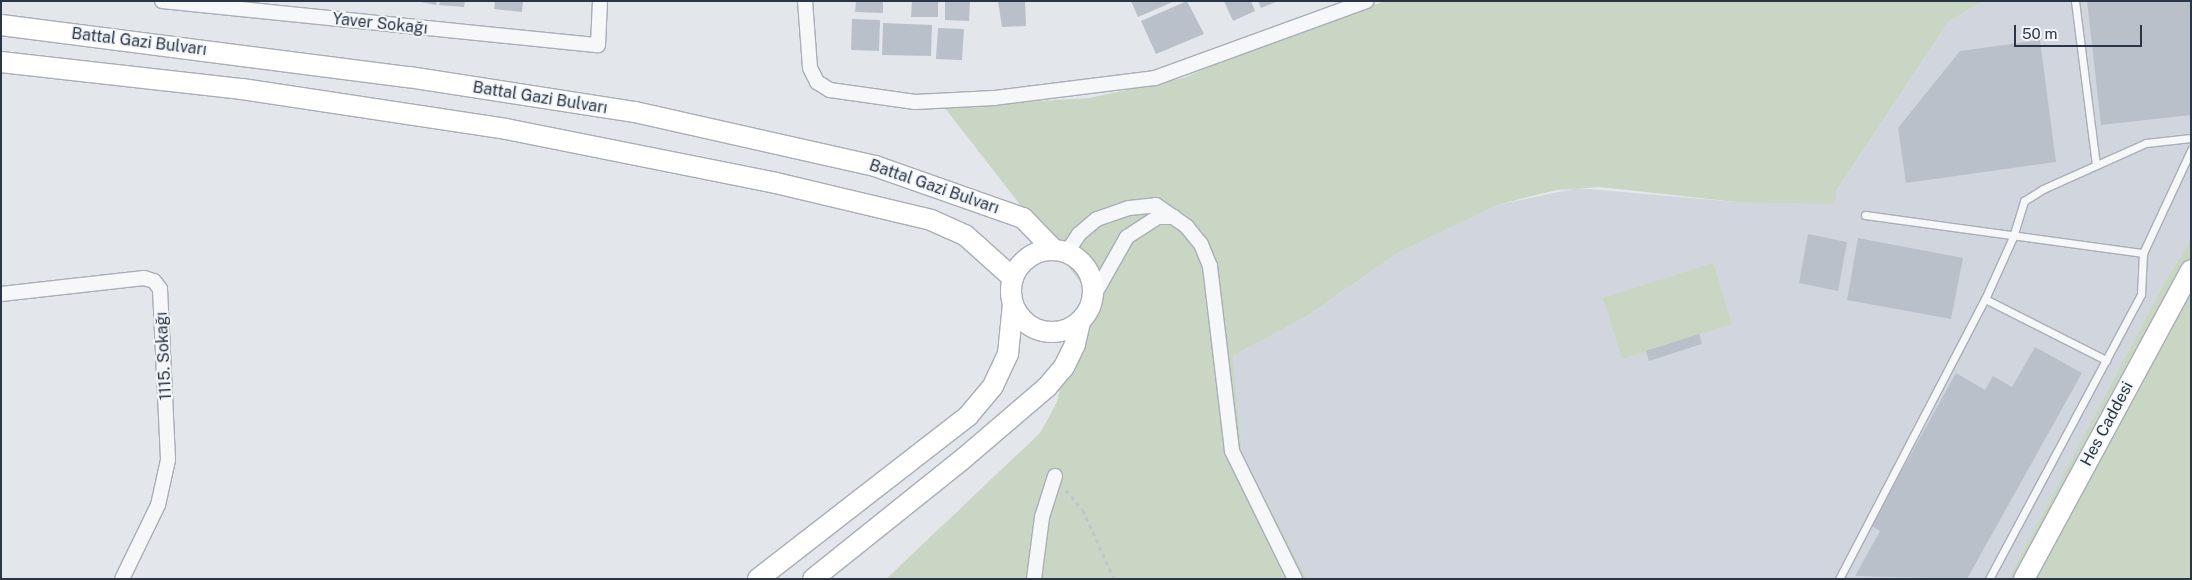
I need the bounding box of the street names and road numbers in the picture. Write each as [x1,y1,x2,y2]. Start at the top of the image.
street label: Yaver Sokağı [331,9,429,39]
street label: Battal Gazi Bulvarı [70,24,208,60]
street label: Battal Gazi Bulvarı [471,78,609,118]
street label: Battal Gazi Bulvarı [867,156,1001,218]
street label: 1115. Sokağı [152,311,176,401]
street label: Hes Caddesi [2077,378,2137,470]

